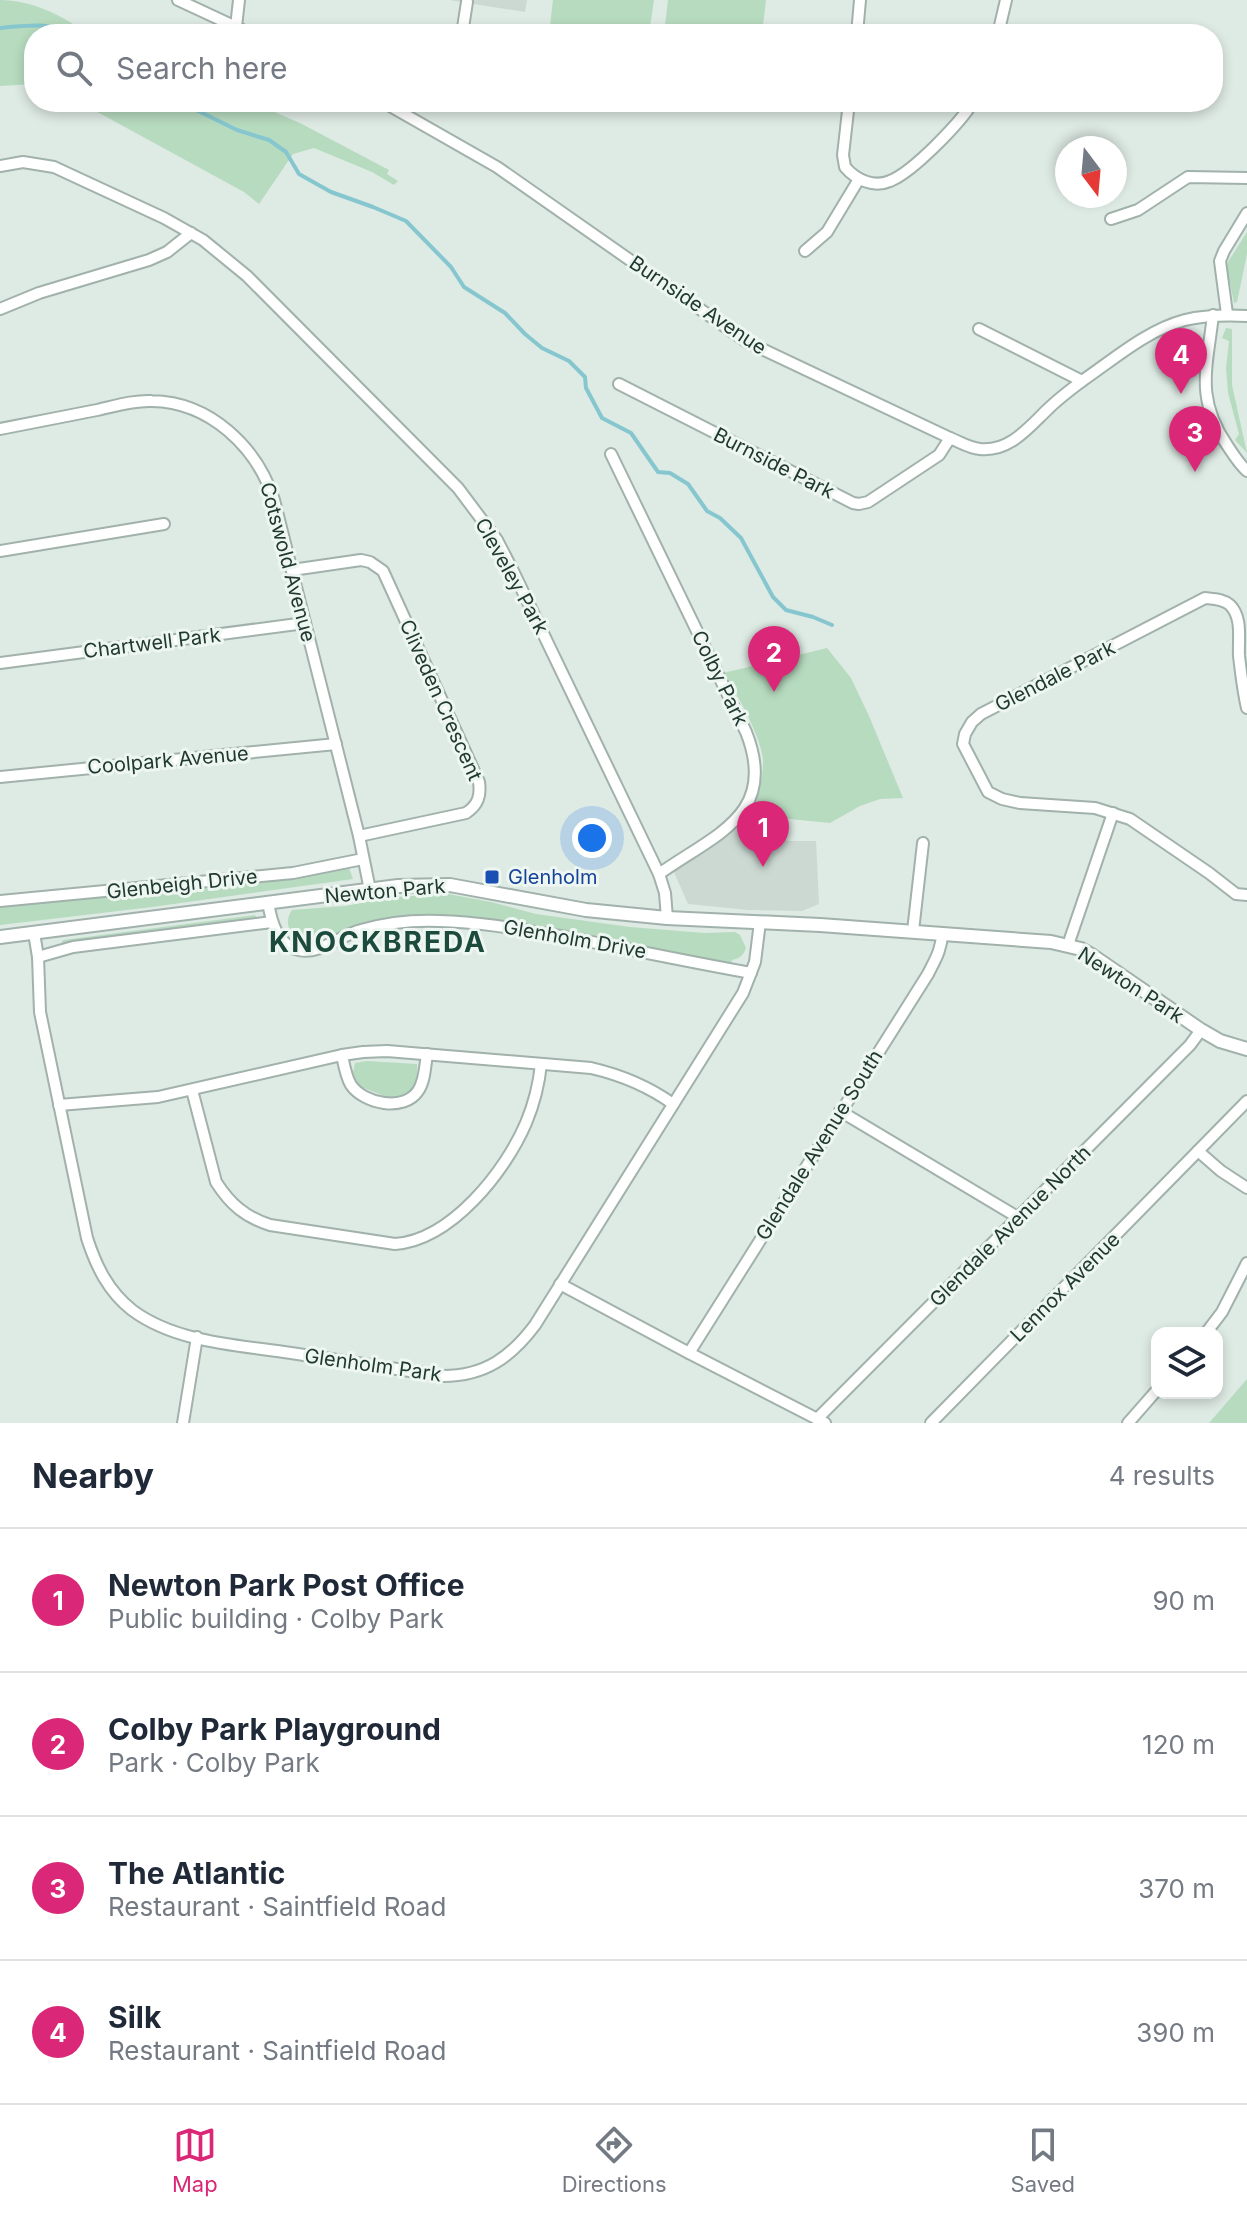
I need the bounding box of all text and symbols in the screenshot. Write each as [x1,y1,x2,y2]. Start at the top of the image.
search box [24,24,1223,112]
icon: search [52,46,96,90]
text: Search here [116,50,288,86]
north arrow [1055,136,1127,208]
street label: Burnside Avenue [625,250,771,360]
pin: 4 [1155,328,1207,394]
pin: 3 [1169,406,1221,472]
street label: Burnside Park [710,422,838,504]
street label: Cotswold Avenue [255,479,321,645]
street label: Cleveley Park [470,514,554,638]
street label: Cliveden Crescent [395,616,487,785]
street label: Chartwell Park [82,623,222,663]
street label: Colby Park [687,626,753,730]
pin: 2 [748,626,800,692]
street label: Glendale Park [991,635,1119,717]
street label: Coolpark Avenue [86,741,250,779]
pin: 1 [737,801,789,867]
your location [572,818,612,858]
street label: Glenbeigh Drive [105,864,259,904]
place label: Glenholm [508,865,597,889]
marker: Glenholm [483,868,501,886]
street label: Newton Park [324,874,447,908]
street label: Glenholm Drive [502,915,648,963]
district label: KNOCKBREDA [269,925,487,959]
street label: Newton Park [1074,942,1188,1028]
street label: Glendale Avenue South [751,1045,887,1245]
street label: Glendale Avenue North [924,1140,1096,1312]
street label: Lennox Avenue [1005,1227,1125,1347]
map controls [1151,1327,1223,1399]
button: layers [1151,1327,1223,1399]
street label: Glenholm Park [303,1344,443,1386]
text: Nearby [32,1455,154,1496]
text: 4 results [1109,1460,1215,1491]
text: Newton Park Post Office [108,1567,465,1603]
text: 1 [52,1585,64,1616]
text: 90 m [1152,1585,1215,1616]
text: Public building · Colby Park [108,1603,444,1634]
text: Colby Park Playground [108,1711,441,1747]
text: 2 [50,1729,66,1760]
text: 120 m [1142,1729,1215,1760]
text: Park · Colby Park [108,1747,320,1778]
text: The Atlantic [108,1855,285,1891]
text: 3 [50,1873,66,1904]
text: 370 m [1138,1873,1215,1904]
text: Restaurant · Saintfield Road [108,1891,446,1922]
text: Silk [108,1999,161,2035]
text: 4 [49,2017,67,2048]
text: 390 m [1136,2017,1215,2048]
text: Restaurant · Saintfield Road [108,2035,446,2066]
tab: Map [172,2123,218,2197]
tab: Directions [562,2123,667,2197]
tab: Saved [1011,2123,1075,2197]

